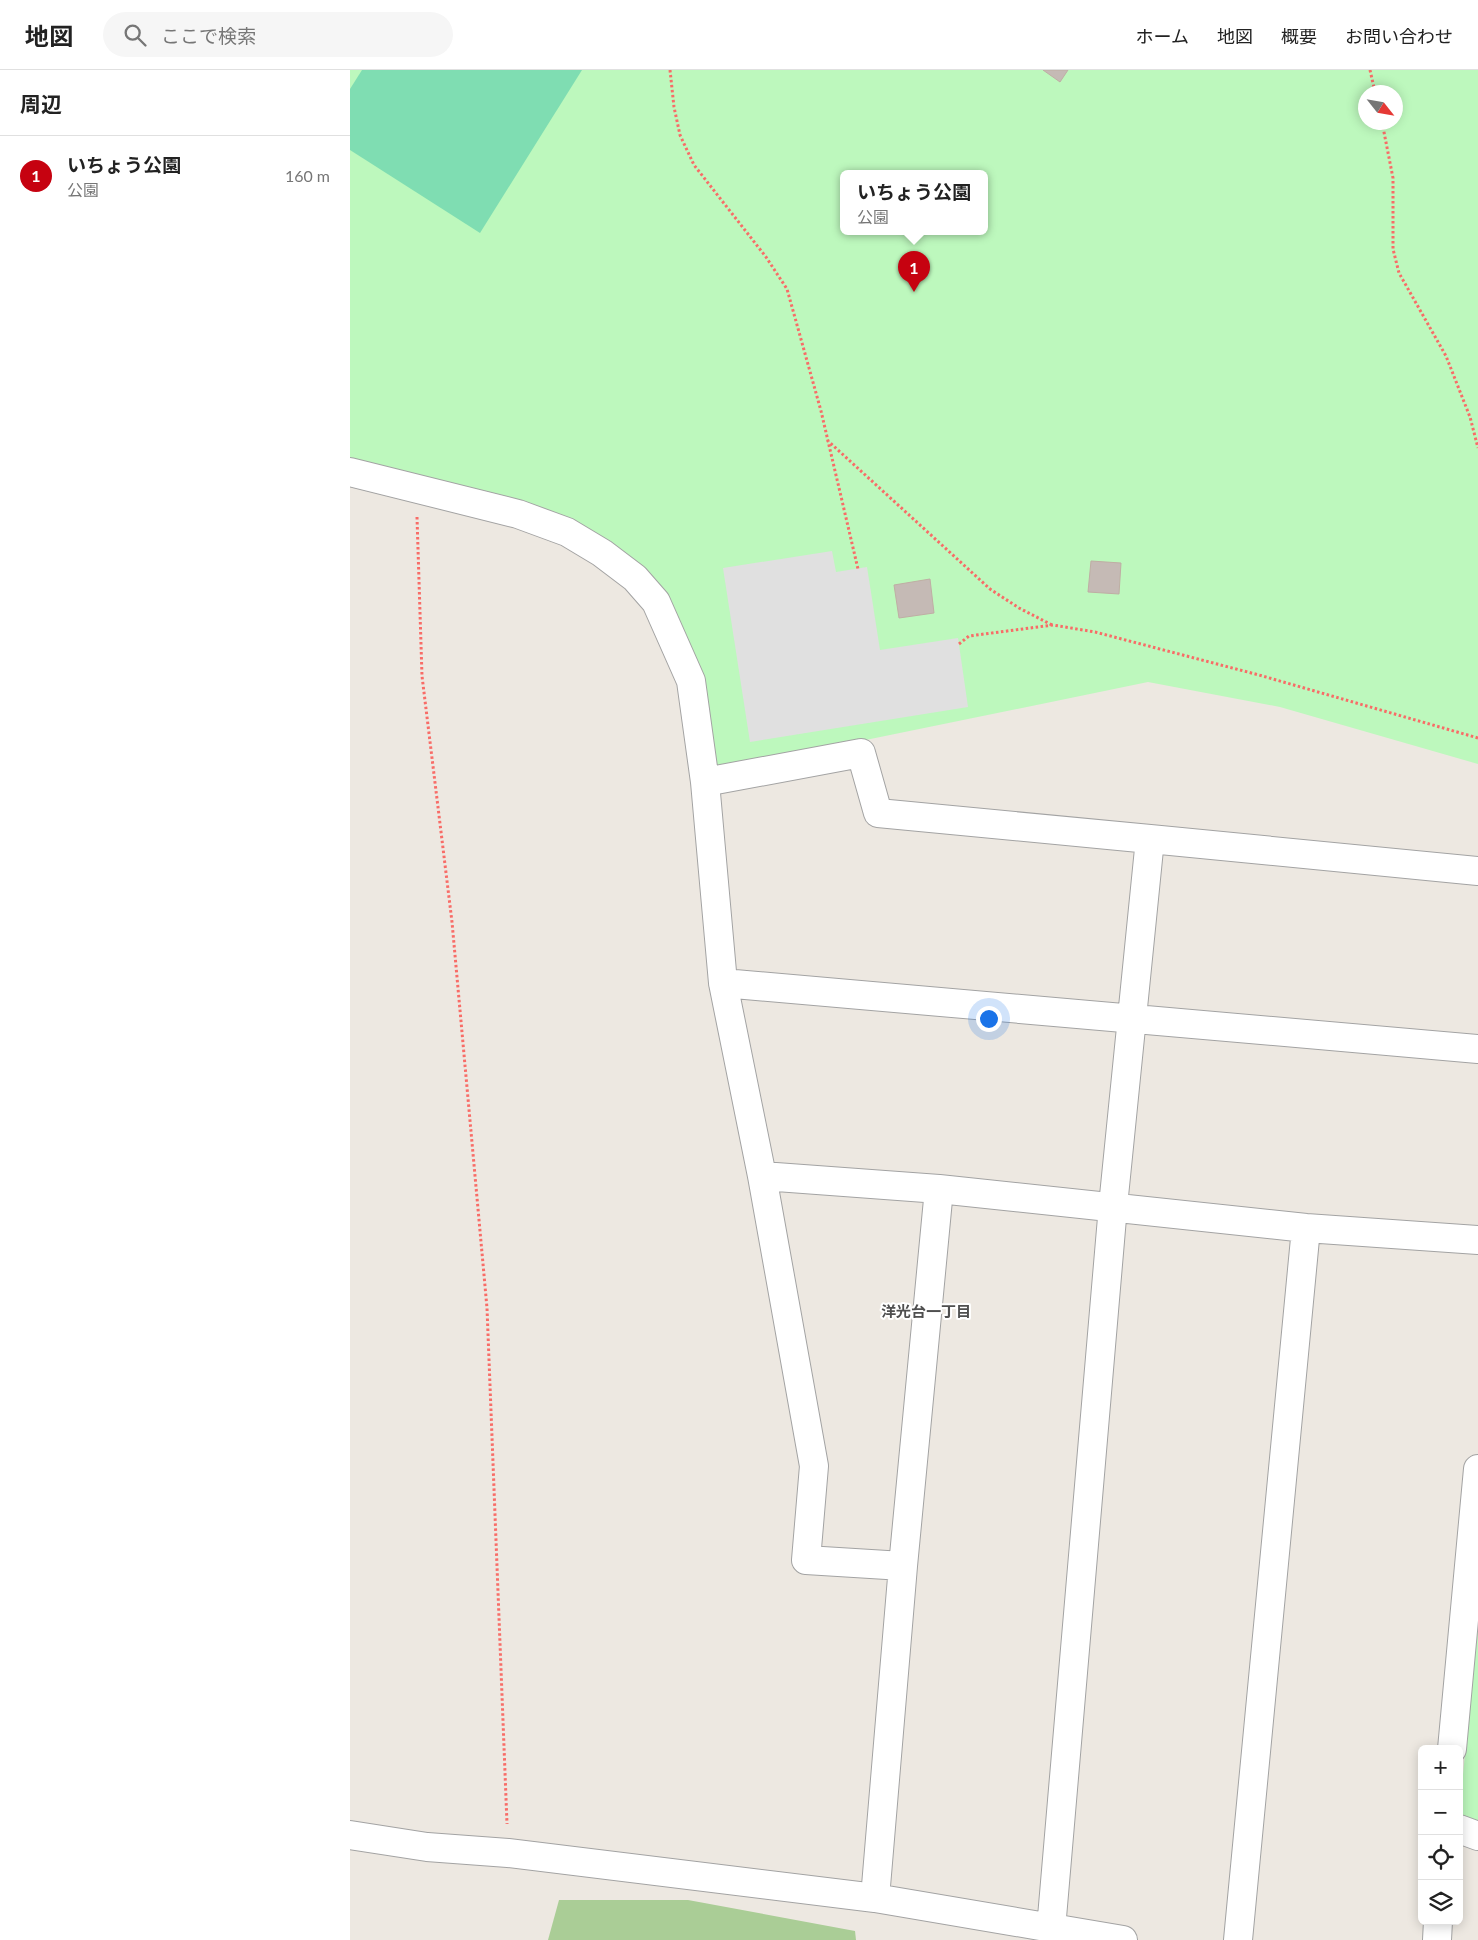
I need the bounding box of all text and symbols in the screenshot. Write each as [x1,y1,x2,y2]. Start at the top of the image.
search box [103,12,453,57]
text: 地図 [25,21,73,50]
icon: search [121,21,149,49]
text: ここで検索 [161,24,256,47]
text: ホーム [1136,25,1189,47]
text: 地図 [1217,25,1253,47]
text: 概要 [1281,25,1317,47]
text: お問い合わせ [1345,25,1453,47]
north arrow [1358,85,1403,130]
text: 周辺 [20,91,62,116]
text: いちょう公園 [67,153,181,176]
text: 1 [31,166,41,185]
text: 160 m [285,166,330,185]
popup [840,170,988,235]
text: 公園 [67,180,99,199]
text: いちょう公園 [857,180,971,203]
text: 公園 [857,207,889,226]
pin: 1 [898,251,930,292]
your location [976,1006,1002,1032]
district label: 洋光台一丁目 [881,1302,971,1320]
map controls [1418,1745,1463,1925]
button: + [1418,1745,1463,1790]
button: − [1418,1790,1463,1835]
button: locate [1418,1835,1463,1880]
button: layers [1418,1880,1463,1925]

